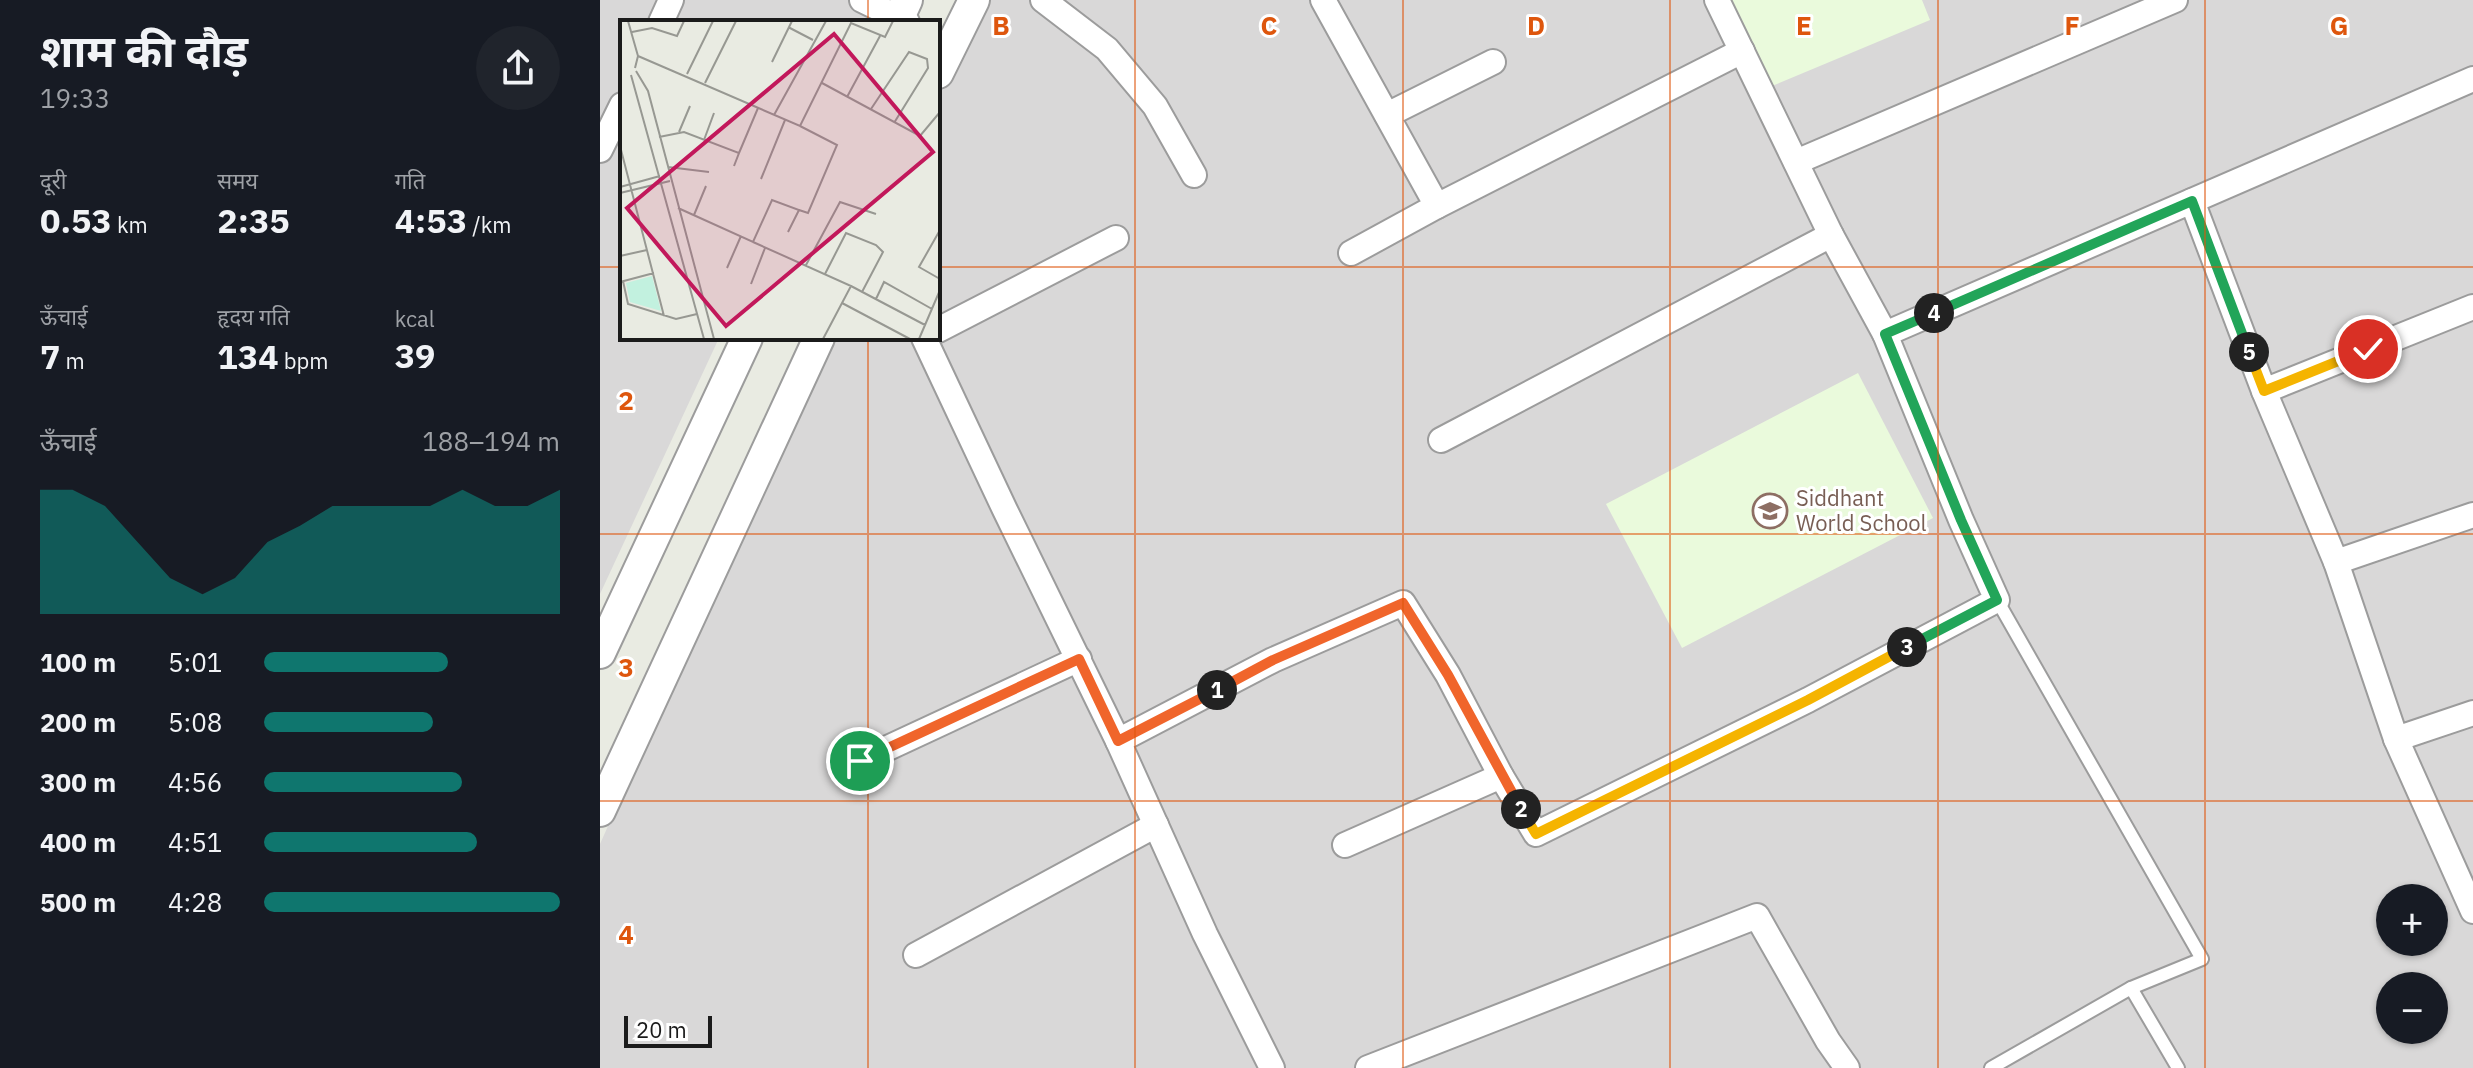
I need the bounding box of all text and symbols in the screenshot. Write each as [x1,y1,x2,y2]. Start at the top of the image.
text: B [992,8,1010,42]
text: C [1261,8,1278,42]
text: D [1527,8,1545,42]
text: E [1796,8,1812,42]
text: F [2064,8,2080,42]
text: G [2330,8,2348,42]
inset map [620,20,940,340]
text: शाम की दौड़ [40,22,248,79]
button: share [476,26,560,110]
text: 19:33 [40,81,110,115]
text: दूरी [40,166,66,195]
text: समय [217,166,258,195]
text: गति [395,166,425,195]
text: 0.53 [40,198,112,242]
text: 2:35 [217,198,290,242]
text: 4:53 [395,198,467,242]
text: km [112,210,148,239]
text: /km [467,210,512,239]
pin: 4 [1914,293,1954,333]
text: 4 [1927,298,1941,327]
text: ऊँचाई [40,302,88,331]
text: हृदय गति [217,302,290,331]
text: kcal [395,304,435,333]
pin [2334,315,2402,383]
icon: check [2346,327,2390,371]
pin: 5 [2229,332,2269,372]
text: 39 [395,333,435,377]
text: 7 [40,334,60,378]
text: 134 [217,334,279,378]
text: 5 [2242,337,2256,366]
text: m [60,346,85,375]
text: bpm [279,346,328,375]
text: 2 [618,383,634,417]
text: ऊँचाई [40,424,96,458]
text: 188–194 m [422,424,560,458]
place label: Siddhant World School [1796,483,1927,537]
school or university icon: Siddhant World School [1751,492,1789,530]
pin: 3 [1887,627,1927,667]
text: 3 [1900,632,1914,661]
text: 100 m [40,645,116,679]
text: 5:01 [168,645,222,679]
text: 3 [618,650,634,684]
pin: 1 [1197,670,1237,710]
text: 1 [1210,675,1224,704]
text: 200 m [40,705,116,739]
text: 5:08 [168,705,222,739]
pin [826,727,894,795]
icon: arrive [838,739,882,783]
text: 300 m [40,765,116,799]
text: 4:56 [168,765,222,799]
pin: 2 [1501,789,1541,829]
text: 2 [1514,794,1528,823]
text: 400 m [40,825,116,859]
text: 4:51 [168,825,222,859]
map controls [2376,884,2448,1044]
button: + [2376,884,2448,956]
text: 500 m [40,885,116,919]
text: 4:28 [168,885,222,919]
text: 4 [618,917,634,951]
button: − [2376,972,2448,1044]
scale bar [624,1012,712,1048]
text: 20 m [636,1015,687,1044]

